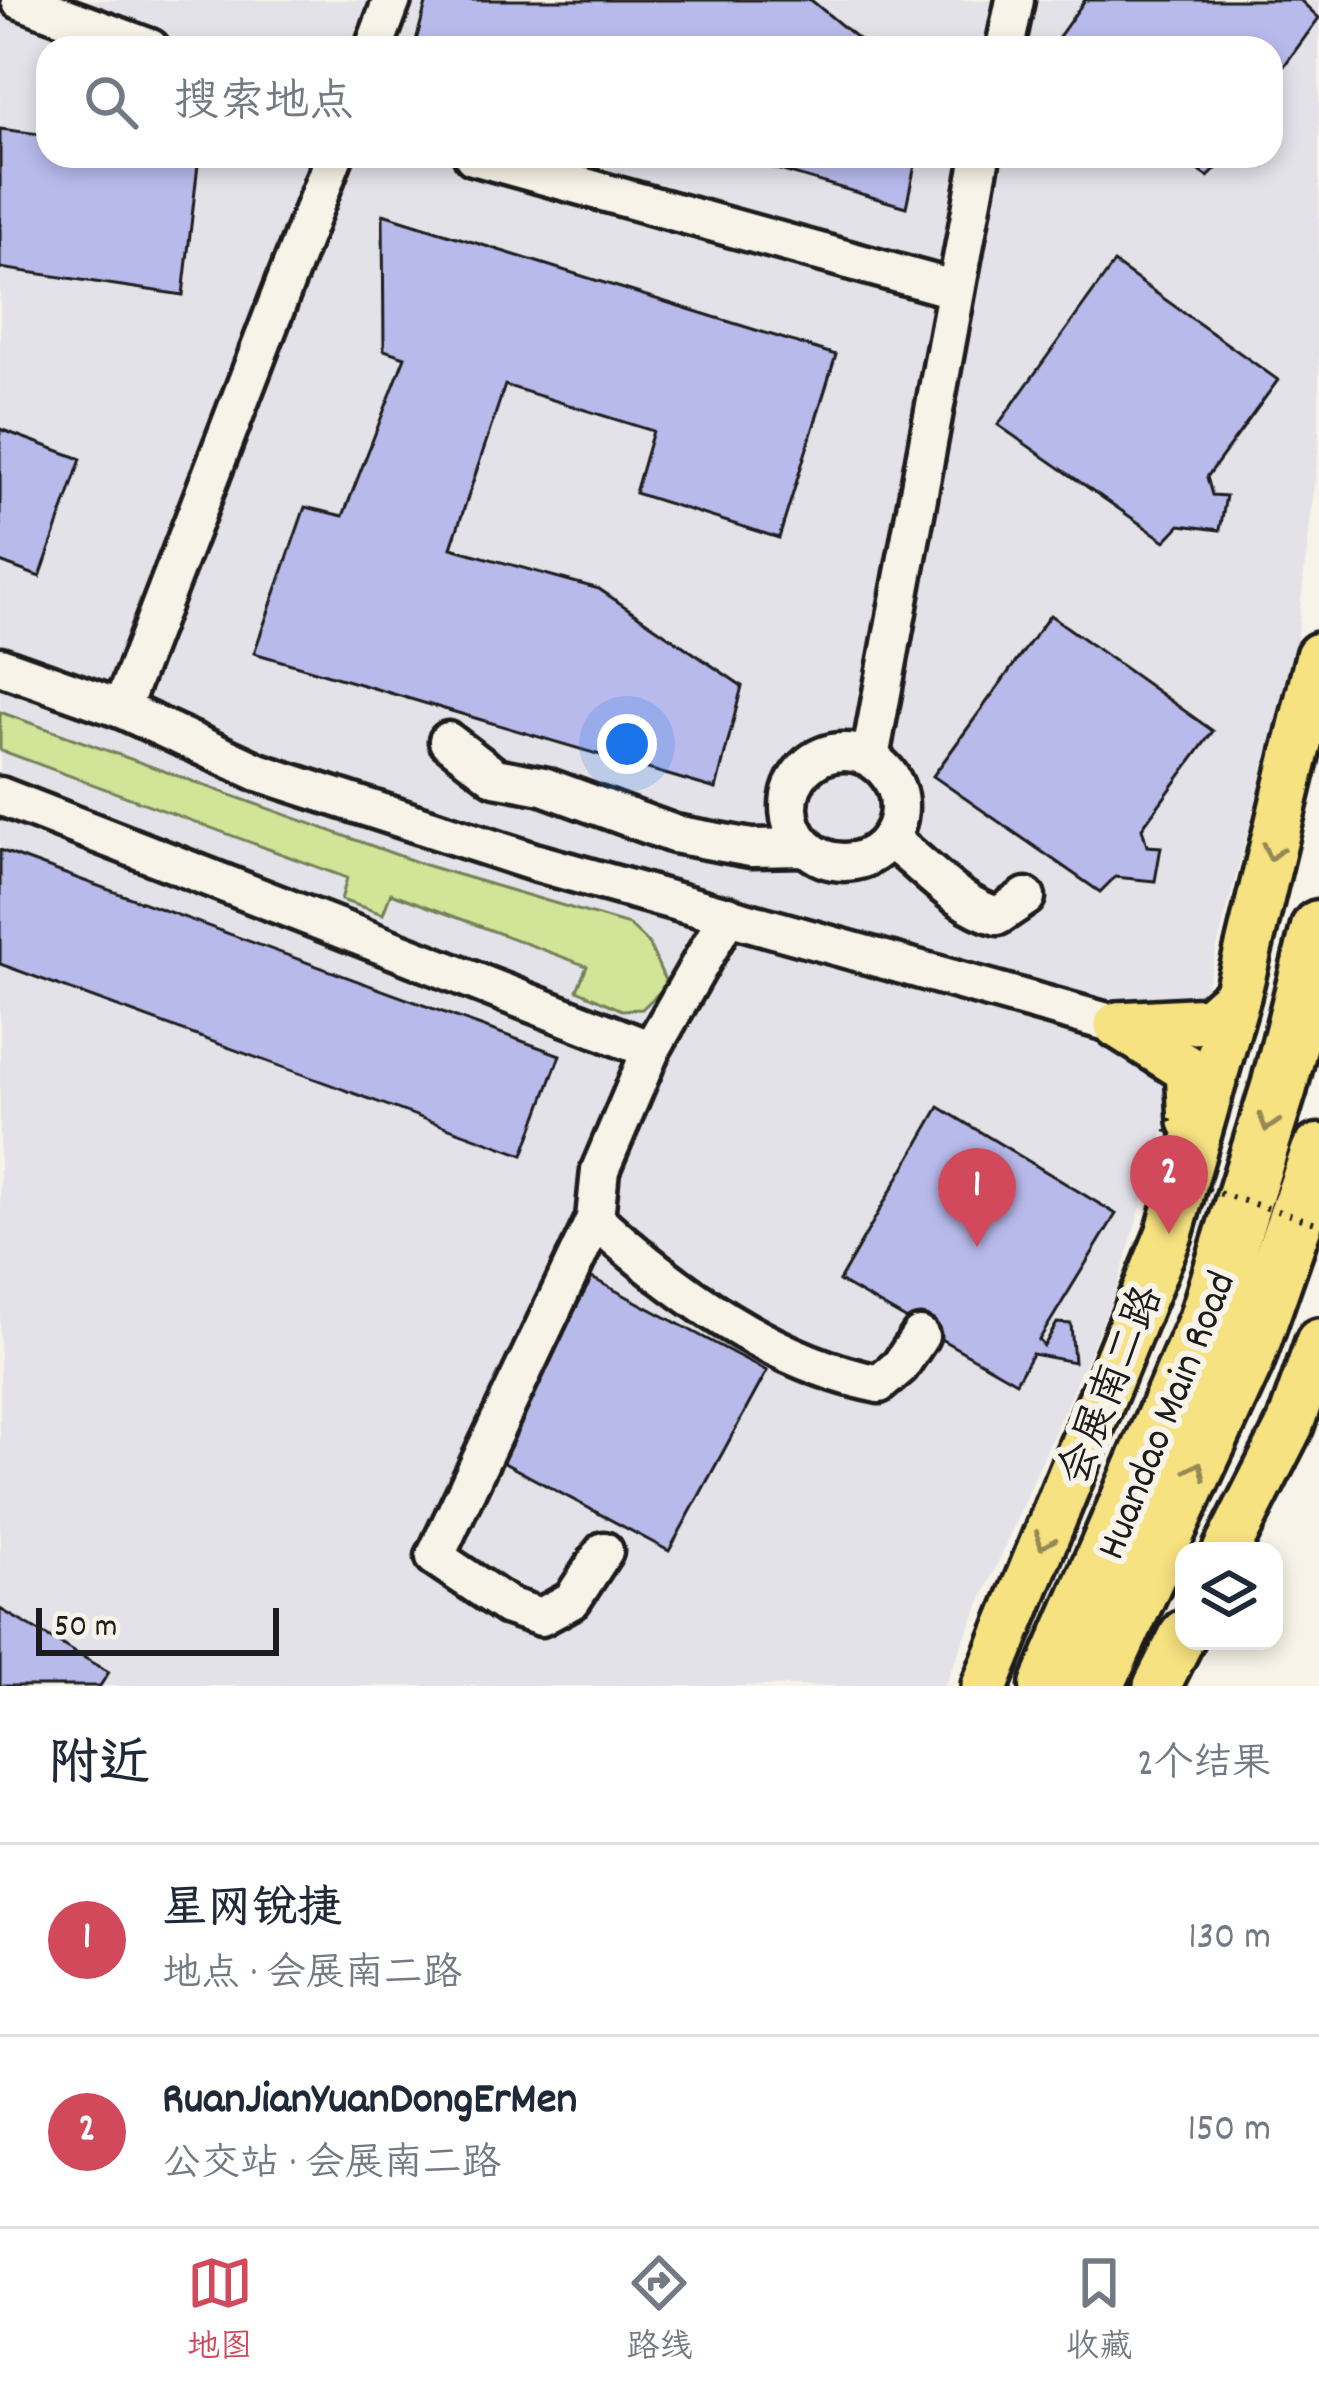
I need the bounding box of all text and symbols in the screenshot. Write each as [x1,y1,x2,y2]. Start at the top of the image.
search box [36,36,1283,168]
icon: search [78,69,144,135]
text: 搜索地点 [174,73,354,137]
your location [597,714,657,774]
one-way arrow [1261,841,1286,861]
one-way arrow [1257,1112,1282,1133]
pin: 2 [1130,1135,1208,1234]
pin: 1 [938,1148,1016,1247]
street label: Huandao Main Road [1084,1264,1255,1570]
street label: 会展南二路 [1047,1278,1182,1495]
one-way arrow [1182,1461,1206,1482]
one-way arrow [1034,1529,1058,1550]
map controls [1175,1542,1283,1650]
button: layers [1175,1542,1283,1650]
scale bar [36,1602,279,1655]
text: 50 m [54,1605,118,1652]
text: 附近 [48,1732,150,1804]
text: 2个结果 [1137,1739,1271,1794]
text: 星网锐捷 [162,1880,342,1944]
text: 1 [83,1912,91,1967]
text: 130 m [1188,1912,1271,1967]
text: 地点 · 会展南二路 [162,1949,462,2004]
text: RuanJianYuanDongErMen [162,2070,577,2134]
text: 2 [78,2104,96,2159]
text: 150 m [1187,2104,1271,2159]
text: 公交站 · 会展南二路 [162,2139,501,2194]
tab: 地图 [187,2250,253,2373]
tab: 路线 [626,2250,692,2373]
tab: 收藏 [1066,2250,1132,2373]

